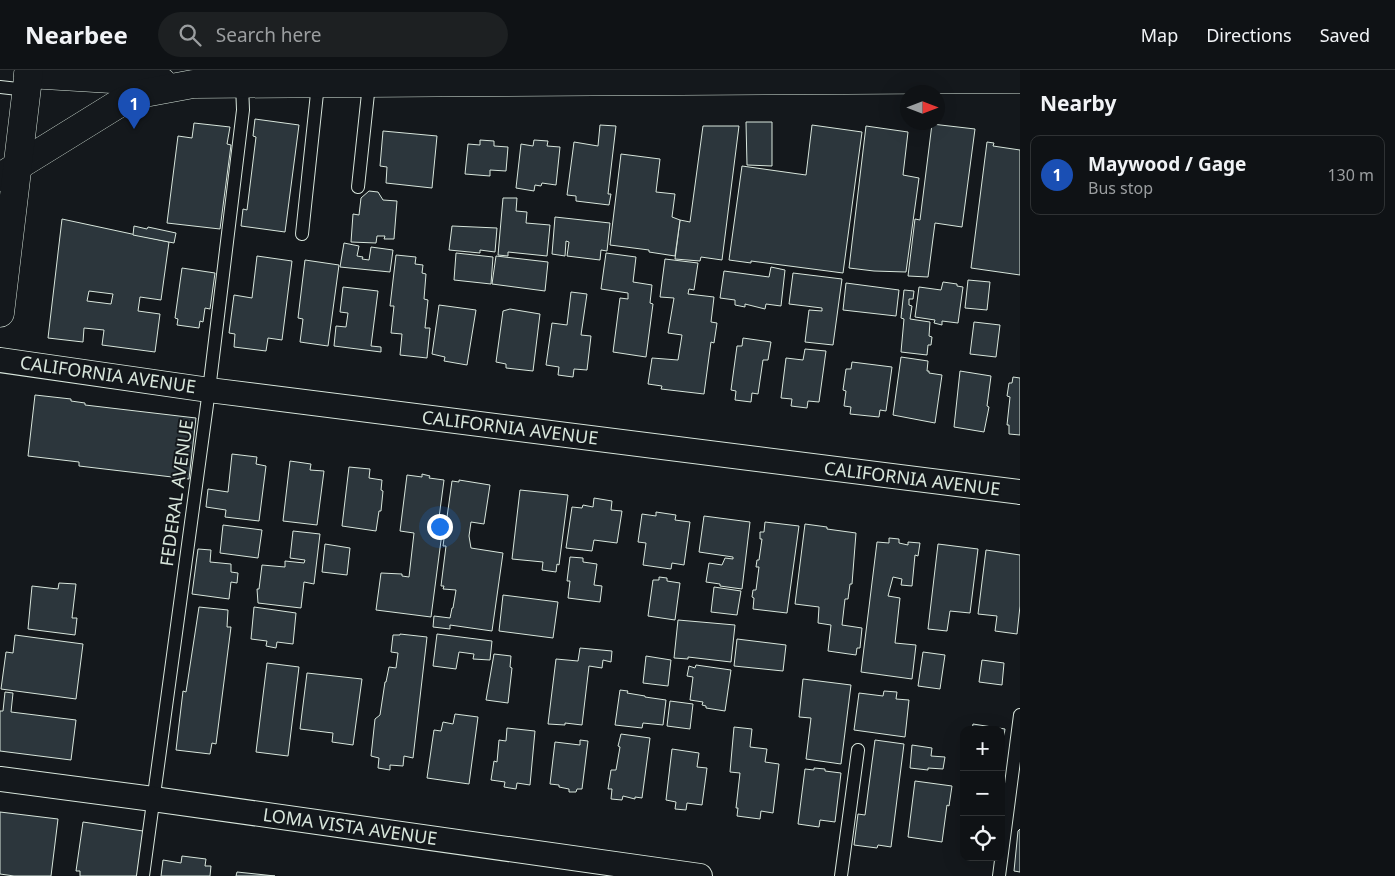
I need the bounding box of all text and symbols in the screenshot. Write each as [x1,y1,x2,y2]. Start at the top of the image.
search box [158,12,508,57]
text: Nearbee [25,18,128,51]
icon: search [176,21,204,49]
text: Search here [216,22,322,48]
text: Map [1141,23,1178,47]
text: Directions [1206,23,1292,47]
text: Saved [1320,23,1370,47]
north arrow [900,85,945,130]
pin: 1 [118,88,150,129]
text: Nearby [1040,89,1116,117]
text: Maywood / Gage [1088,151,1246,177]
text: 1 [1052,164,1062,186]
text: 130 m [1327,164,1374,186]
text: Bus stop [1088,177,1153,199]
street label: CALIFORNIA AVENUE [19,350,198,398]
street label: CALIFORNIA AVENUE [421,404,600,450]
street label: FEDERAL AVENUE [154,418,198,568]
street label: CALIFORNIA AVENUE [823,455,1002,501]
your location [427,514,453,540]
map controls [960,726,1005,861]
button: + [960,726,1005,771]
button: − [960,771,1005,816]
street label: LOMA VISTA AVENUE [261,802,439,850]
button: locate [960,816,1005,861]

